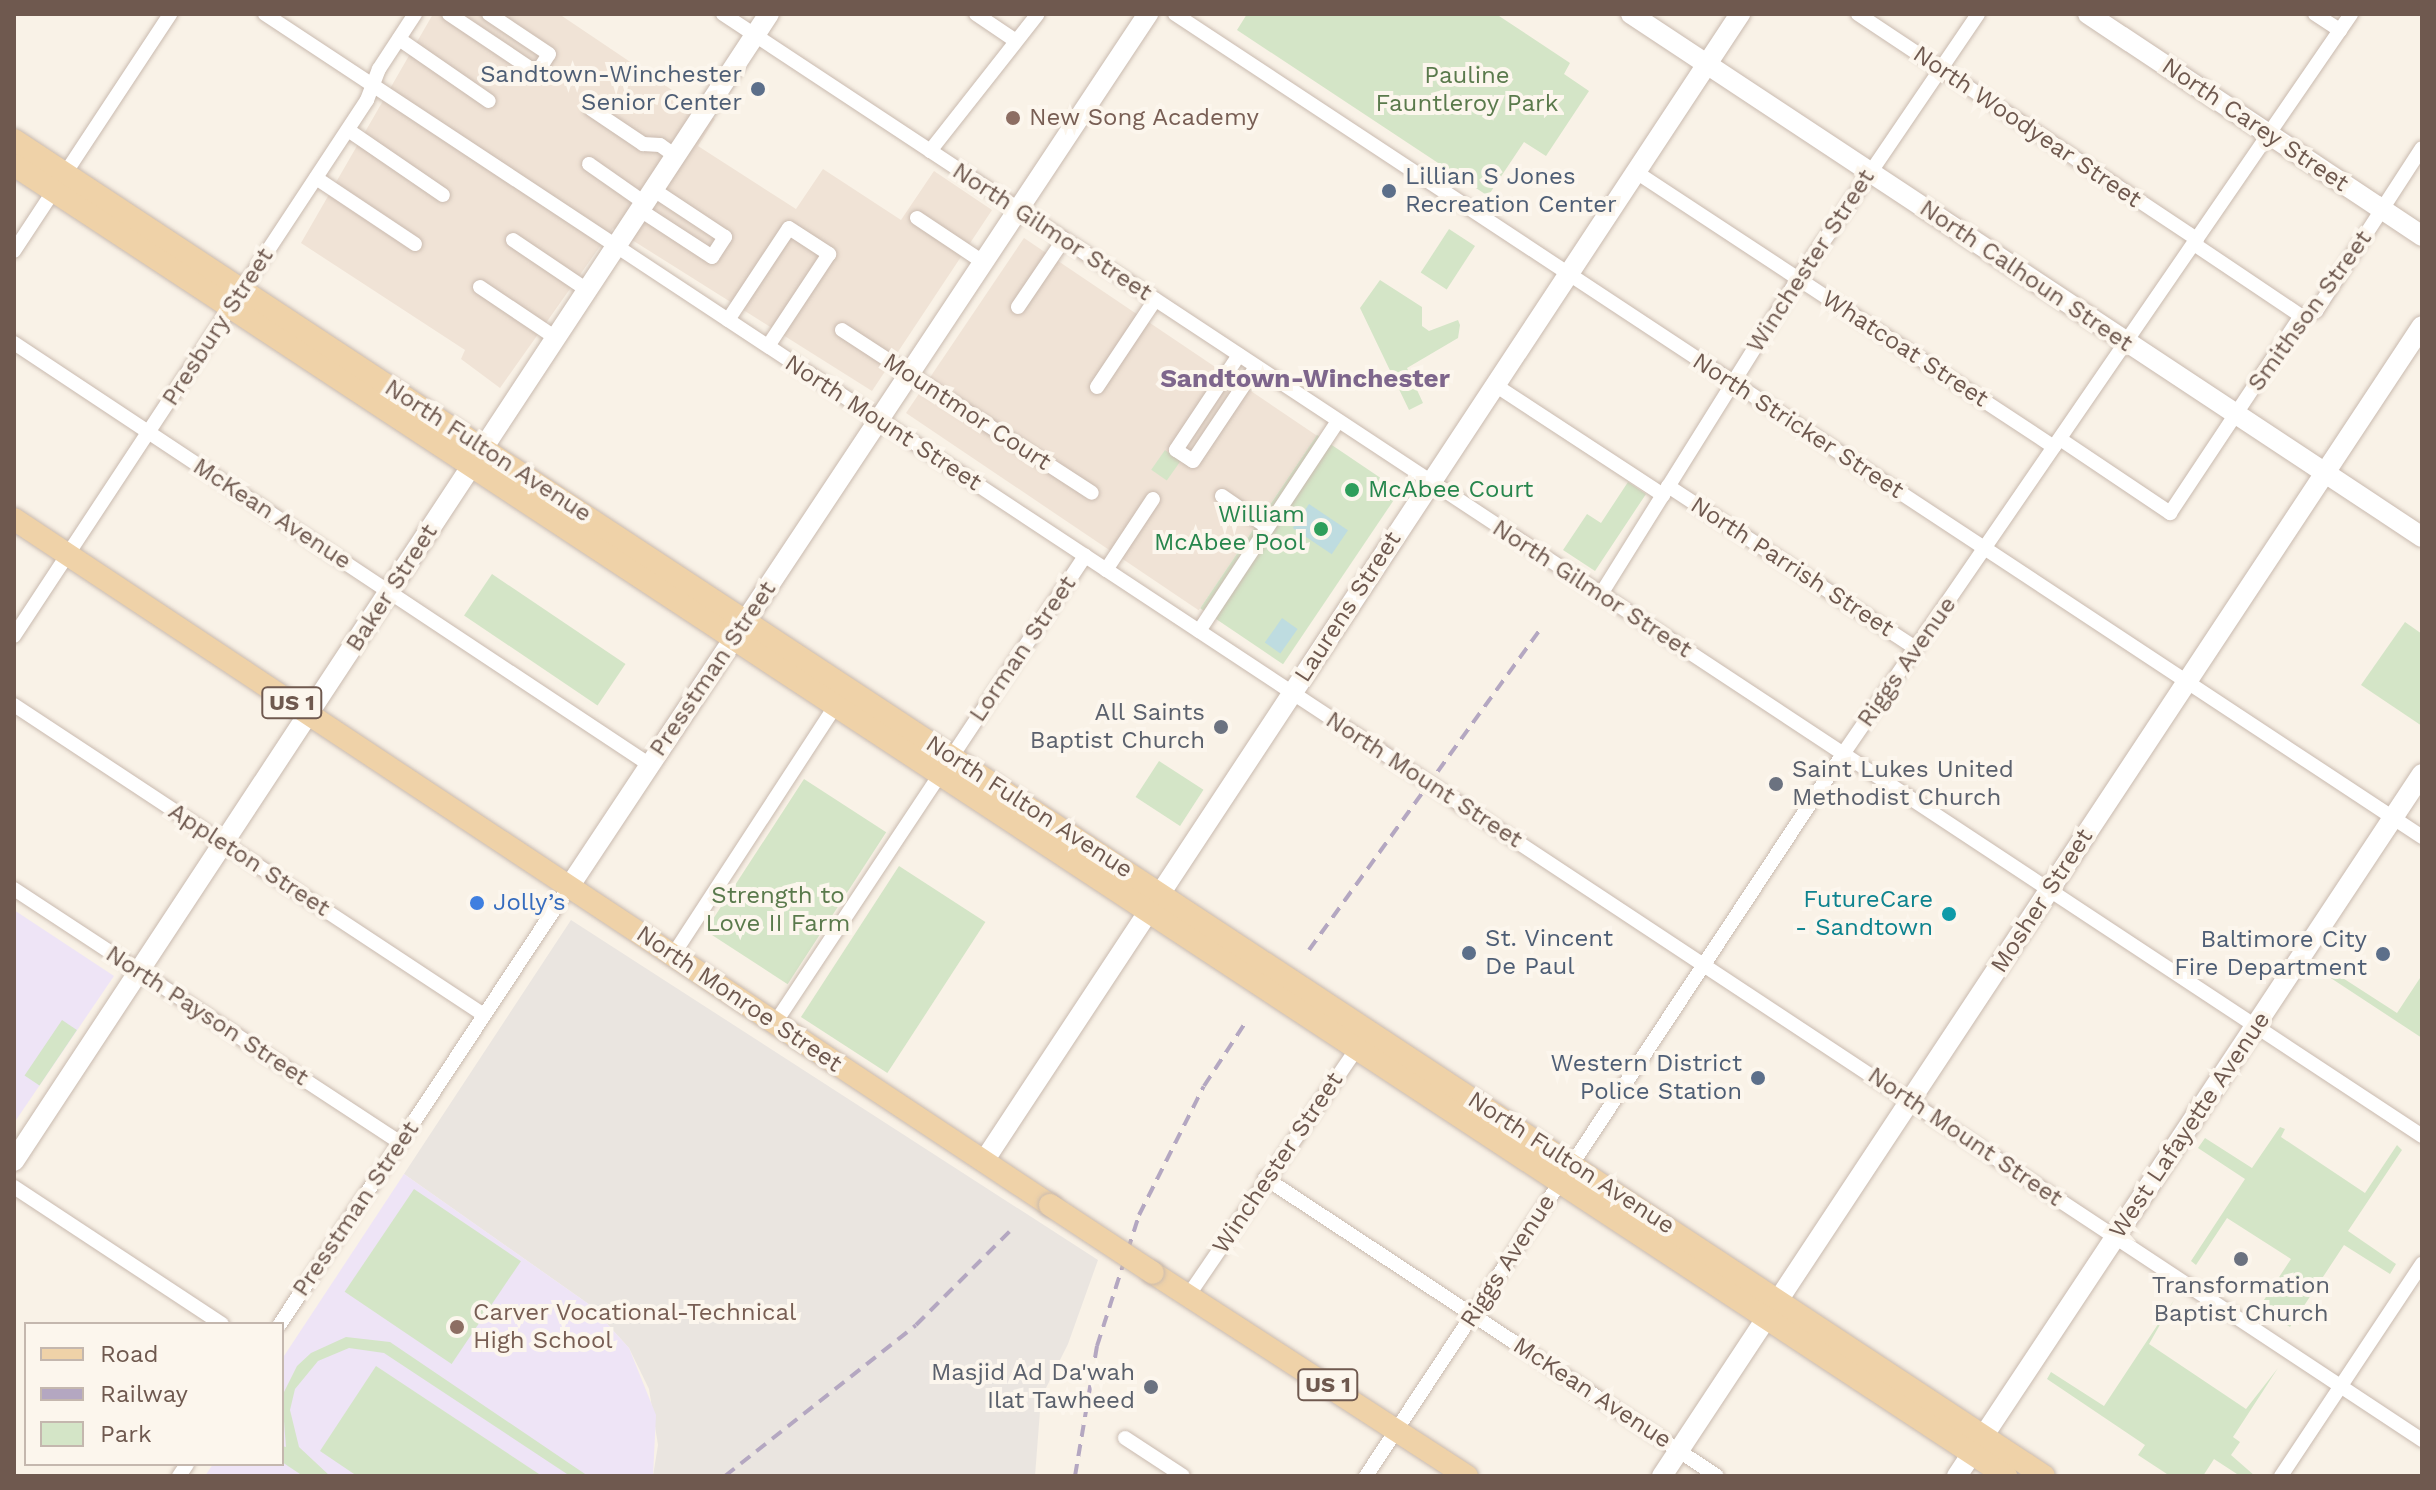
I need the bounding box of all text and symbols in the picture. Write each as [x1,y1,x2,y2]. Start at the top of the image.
street label: North Woodyear Street [1907,40,2147,214]
street label: North Carey Street [2156,52,2354,198]
place label: Sandtown-Winchester Senior Center [480,61,742,117]
park label: Pauline Fauntleroy Park [1375,62,1559,118]
marker: Sandtown-Winchester Senior Center [749,80,767,98]
place label: New Song Academy [1029,104,1260,132]
marker: New Song Academy [1004,109,1022,127]
street label: North Gilmor Street [947,157,1157,307]
place label: Lillian S Jones Recreation Center [1405,163,1617,219]
street label: Winchester Street [1741,164,1881,358]
marker: Lillian S Jones Recreation Center [1380,182,1398,200]
street label: North Calhoun Street [1914,194,2138,358]
street label: Smithson Street [2242,225,2378,397]
street label: Presbury Street [156,242,280,412]
street label: Whatcoat Street [1816,285,1994,413]
street label: Mountmor Court [878,347,1056,477]
street label: North Stricker Street [1687,347,1909,505]
street label: North Mount Street [779,349,987,497]
district label: Sandtown-Winchester [1160,363,1450,395]
street label: North Fulton Avenue [379,373,597,529]
street label: McKean Avenue [187,452,357,576]
place label: McAbee Court [1368,476,1533,504]
marker: McAbee Court [1343,481,1361,499]
street label: North Parrish Street [1685,491,1899,643]
place label: William McAbee Pool [1154,501,1305,557]
street label: North Gilmor Street [1487,514,1697,664]
street label: Baker Street [340,519,444,657]
marker: William McAbee Pool [1312,520,1330,538]
street label: Laurens Street [1289,526,1407,688]
street label: Lorman Street [964,571,1082,727]
street label: Presstman Street [644,576,782,762]
street label: Riggs Avenue [1851,591,1963,733]
road number: US 1 [260,685,324,721]
place label: All Saints Baptist Church [1030,699,1205,755]
street label: North Mount Street [1320,706,1528,854]
marker: All Saints Baptist Church [1212,718,1230,736]
street label: North Fulton Avenue [920,729,1138,885]
place label: Saint Lukes United Methodist Church [1792,756,2014,812]
marker: Saint Lukes United Methodist Church [1767,775,1785,793]
street label: Appleton Street [163,797,335,923]
street label: Mosher Street [1985,823,2099,979]
park label: Strength to Love II Farm [706,882,850,938]
place label: FutureCare - Sandtown [1795,886,1933,942]
place label: Jolly’s [493,889,566,917]
marker: Jolly’s [468,894,486,912]
marker: FutureCare - Sandtown [1940,905,1958,923]
street label: North Monroe Street [631,920,847,1078]
place label: St. Vincent De Paul [1485,925,1614,981]
place label: Baltimore City Fire Department [2174,926,2367,982]
street label: North Payson Street [100,940,314,1092]
marker: St. Vincent De Paul [1460,944,1478,962]
marker: Baltimore City Fire Department [2374,945,2392,963]
street label: West Lafayette Avenue [2103,1006,2277,1244]
place label: Western District Police Station [1551,1050,1742,1106]
street label: North Mount Street [1862,1061,2068,1213]
street label: Winchester Street [1206,1067,1350,1259]
marker: Western District Police Station [1749,1069,1767,1087]
street label: North Fulton Avenue [1462,1085,1680,1241]
street label: Presstman Street [287,1116,425,1302]
street label: Riggs Avenue [1454,1189,1562,1333]
marker: Transformation Baptist Church [2232,1250,2250,1268]
place label: Transformation Baptist Church [2152,1272,2330,1328]
place label: Carver Vocational-Technical High School [473,1299,798,1355]
marker: Carver Vocational-Technical High School [448,1318,466,1336]
legend [24,1322,284,1466]
street label: McKean Avenue [1507,1331,1677,1455]
text: Road [100,1340,159,1368]
place label: Masjid Ad Da'wah Ilat Tawheed [930,1359,1135,1415]
road number: US 1 [1296,1367,1360,1403]
marker: Masjid Ad Da'wah Ilat Tawheed [1142,1378,1160,1396]
text: Railway [100,1380,188,1408]
text: Park [100,1420,152,1448]

